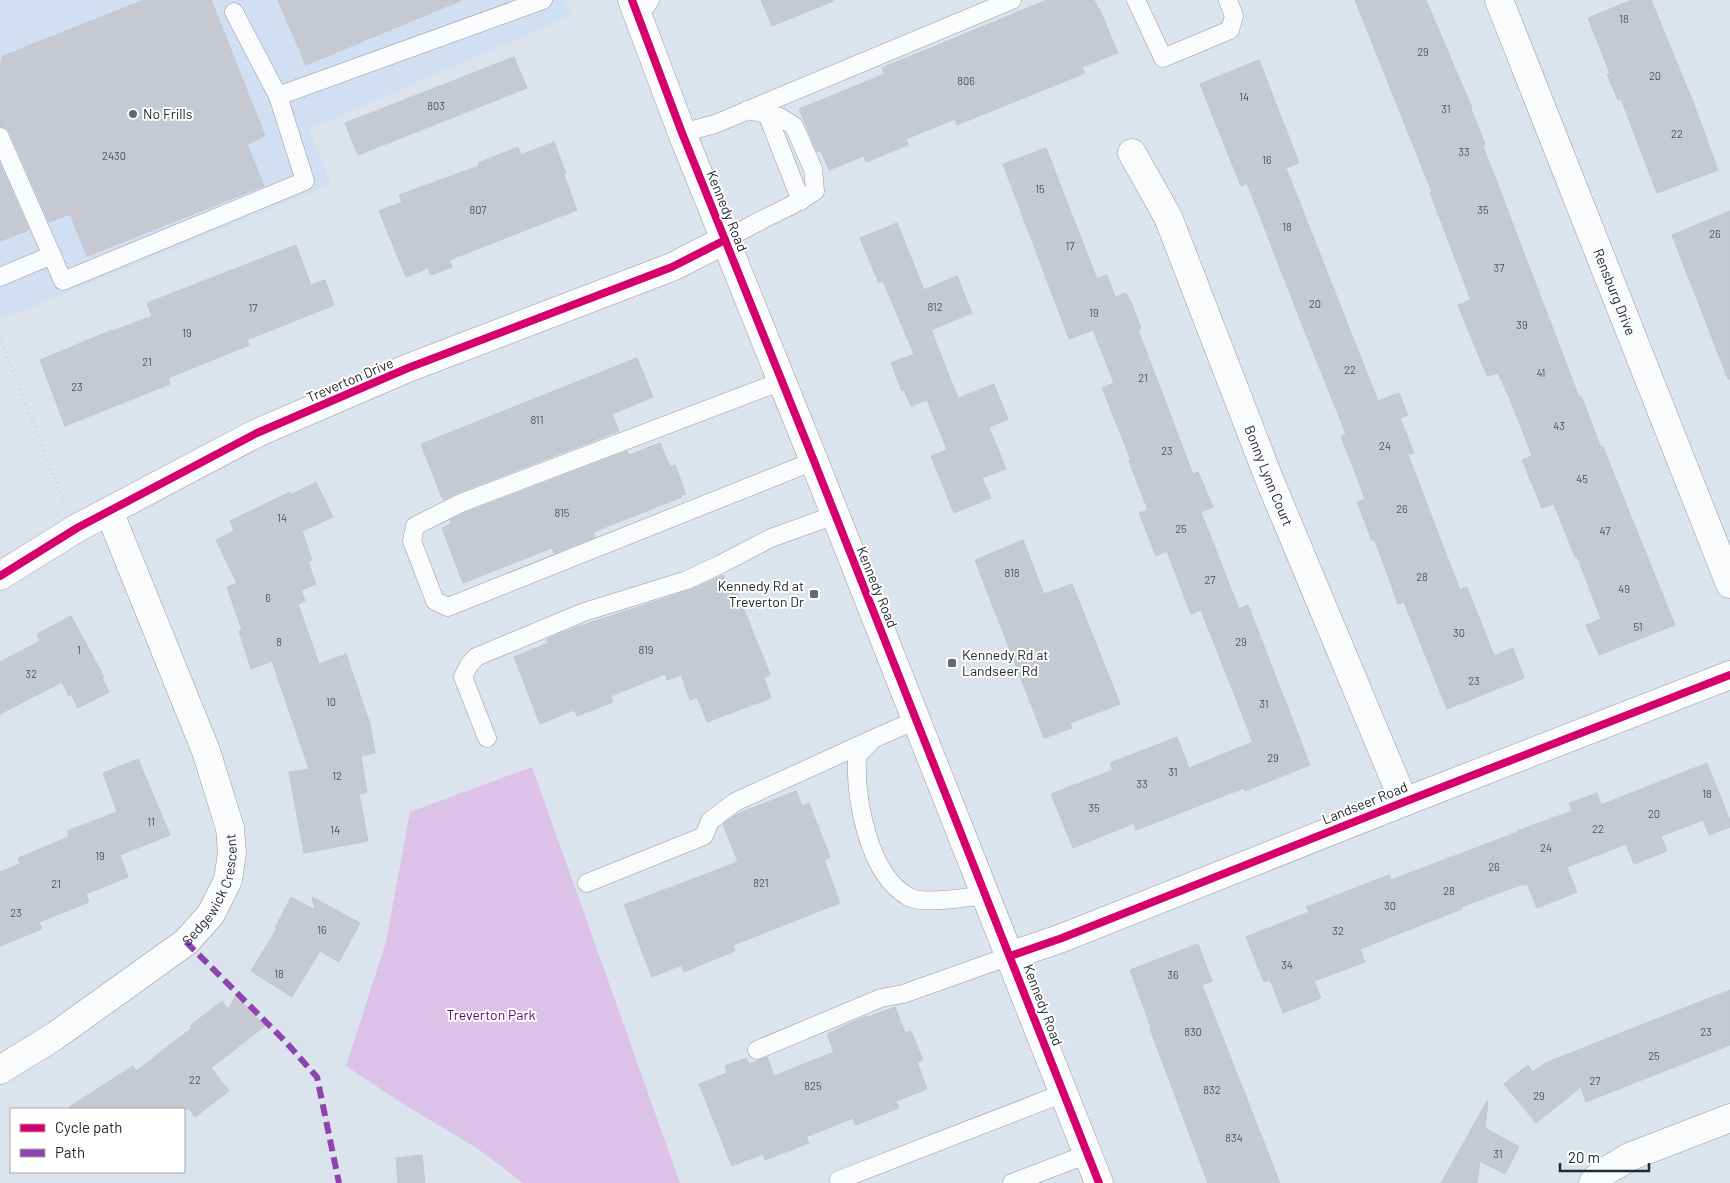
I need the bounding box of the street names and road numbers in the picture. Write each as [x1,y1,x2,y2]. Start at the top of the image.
street label: Kennedy Road [703,168,751,254]
street label: Rensburg Drive [1590,246,1640,338]
street label: Treverton Drive [304,354,396,405]
street label: Bonny Lynn Court [1241,423,1297,528]
street label: Kennedy Road [853,544,901,630]
street label: Landseer Road [1320,778,1410,827]
street label: Sedgewick Crescent [178,833,240,949]
street label: Kennedy Road [1020,962,1067,1048]

